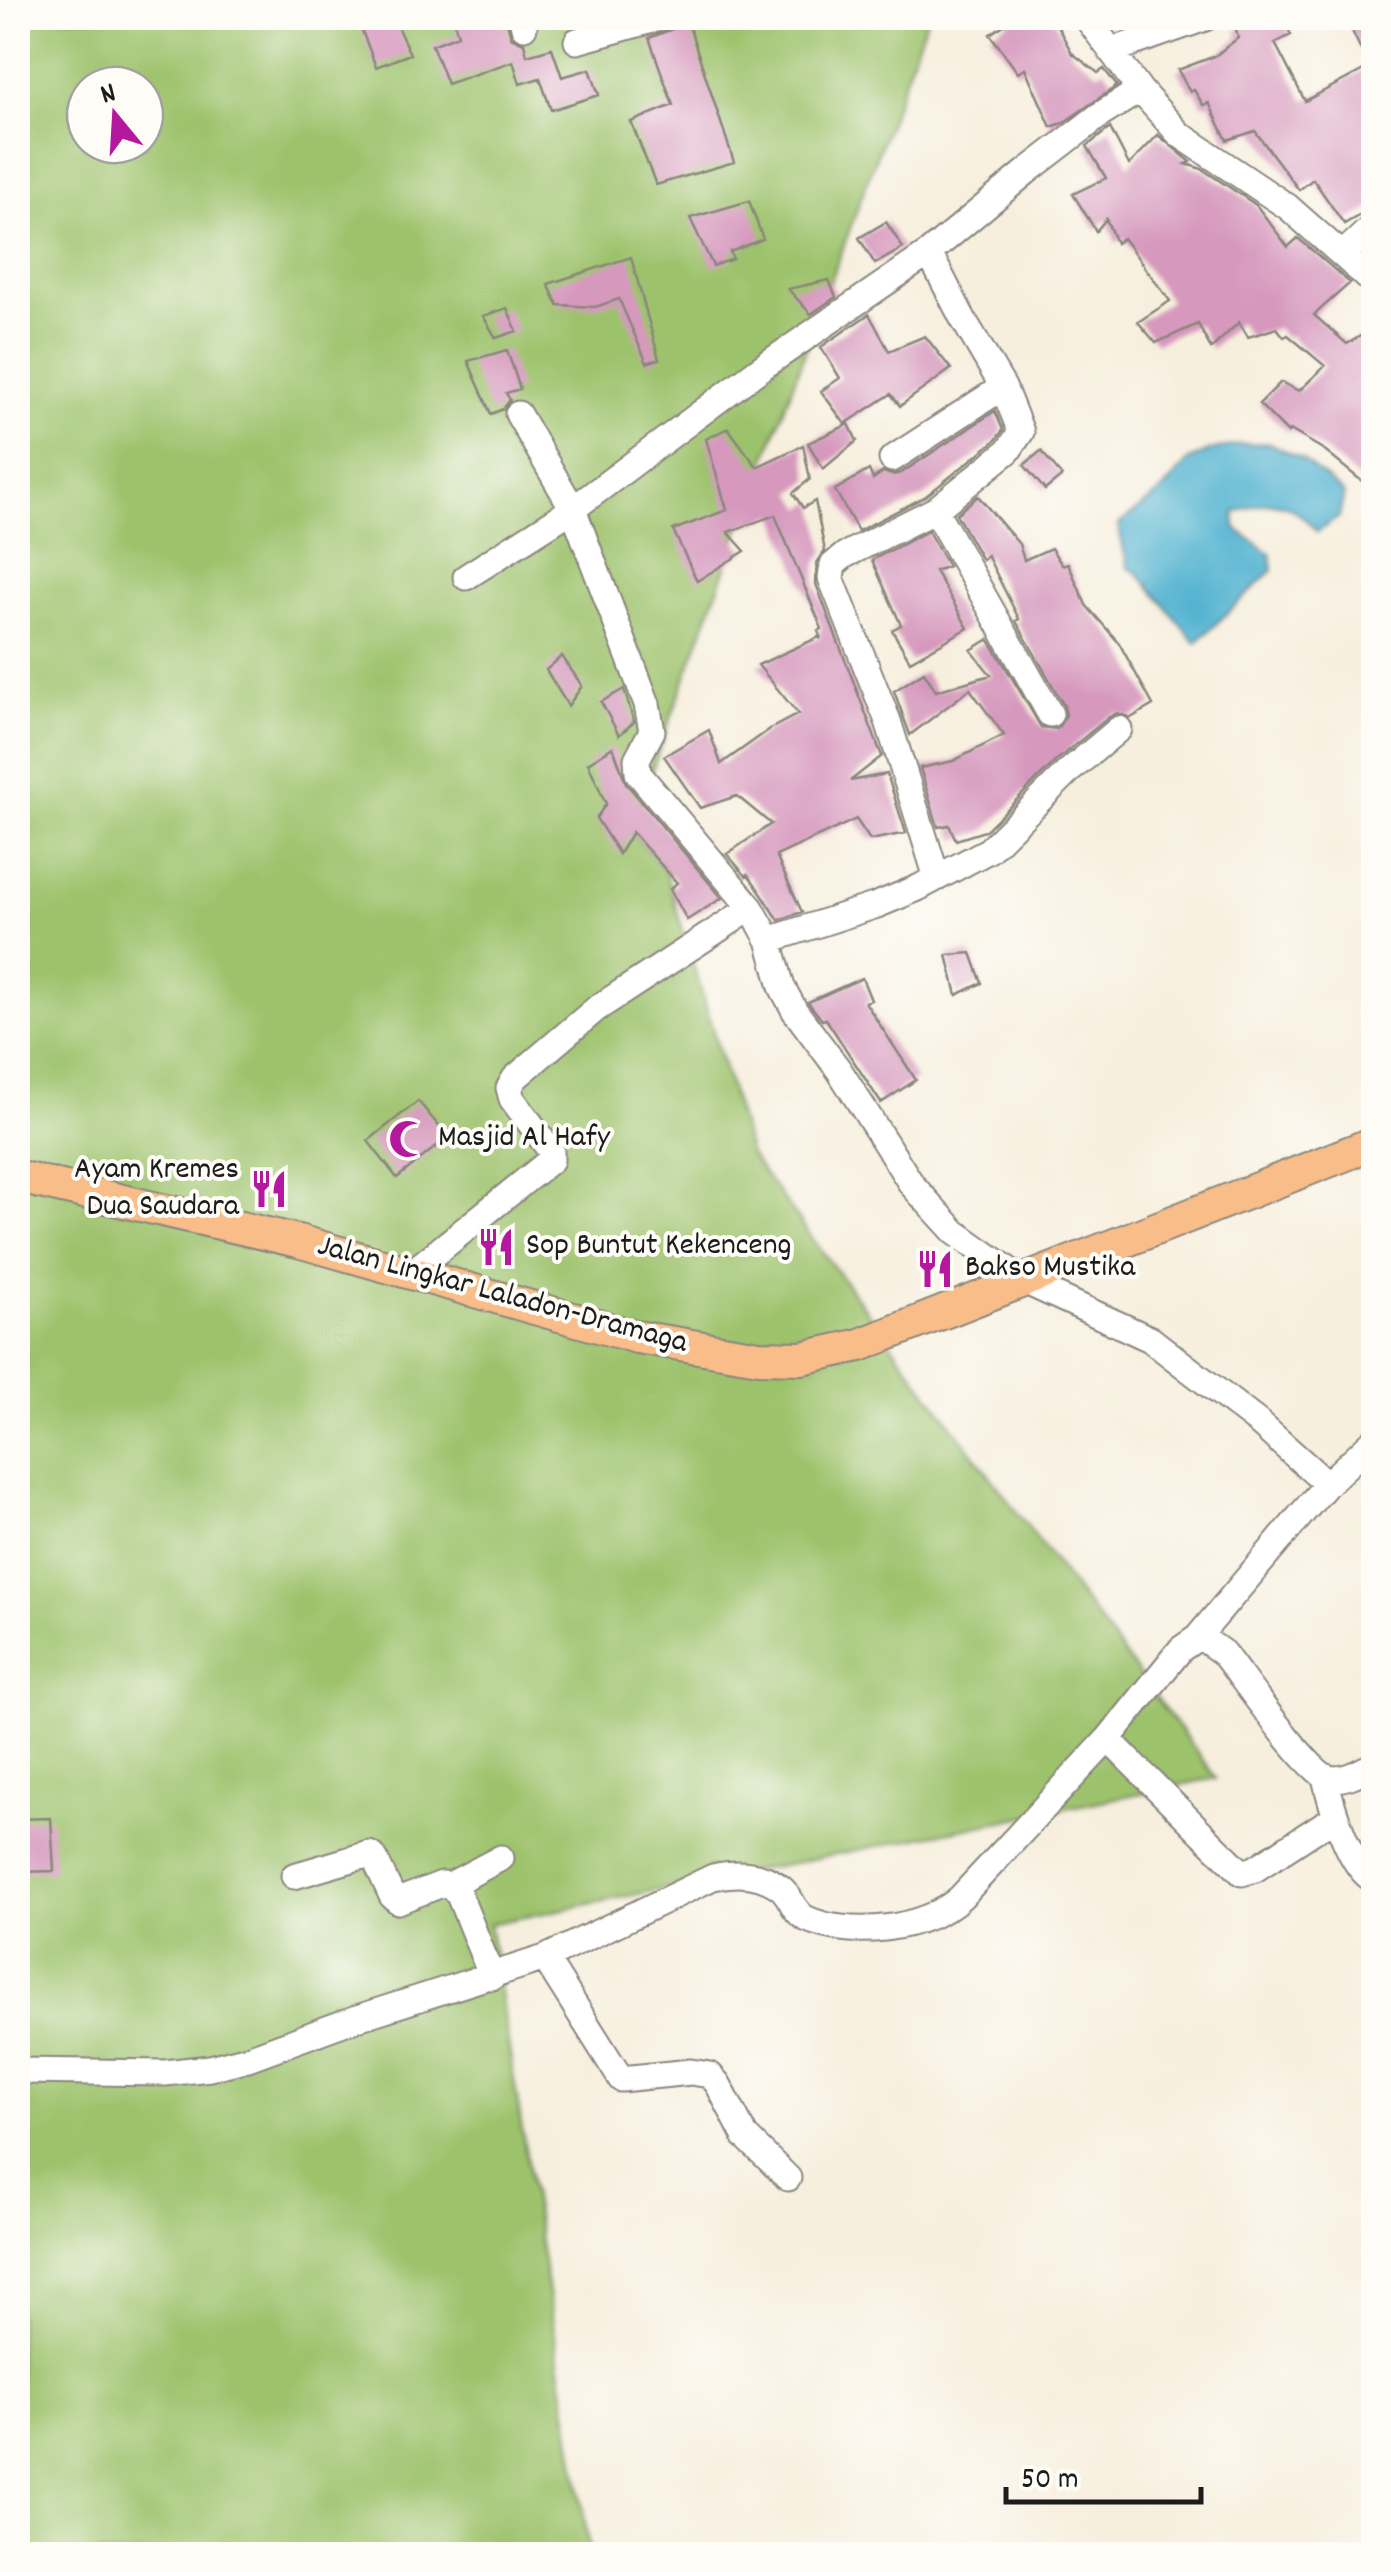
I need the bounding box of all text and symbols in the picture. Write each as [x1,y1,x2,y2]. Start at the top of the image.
north arrow [65,65,165,165]
text: N [96,75,122,117]
place label: Masjid Al Hafy [438,1116,611,1162]
mosque icon: Masjid Al Hafy [387,1118,429,1160]
place label: Ayam Kremes Dua Saudara [74,1148,240,1231]
restaurant icon: Ayam Kremes Dua Saudara [248,1168,290,1210]
street label: Jalan Lingkar Laladon-Dramaga [312,1224,693,1368]
place label: Sop Buntut Kekenceng [526,1224,792,1270]
restaurant icon: Sop Buntut Kekenceng [475,1226,517,1268]
place label: Bakso Mustika [965,1246,1136,1292]
restaurant icon: Bakso Mustika [914,1248,956,1290]
scale bar [1006,2442,1201,2504]
text: 50 m [1021,2460,1079,2503]

